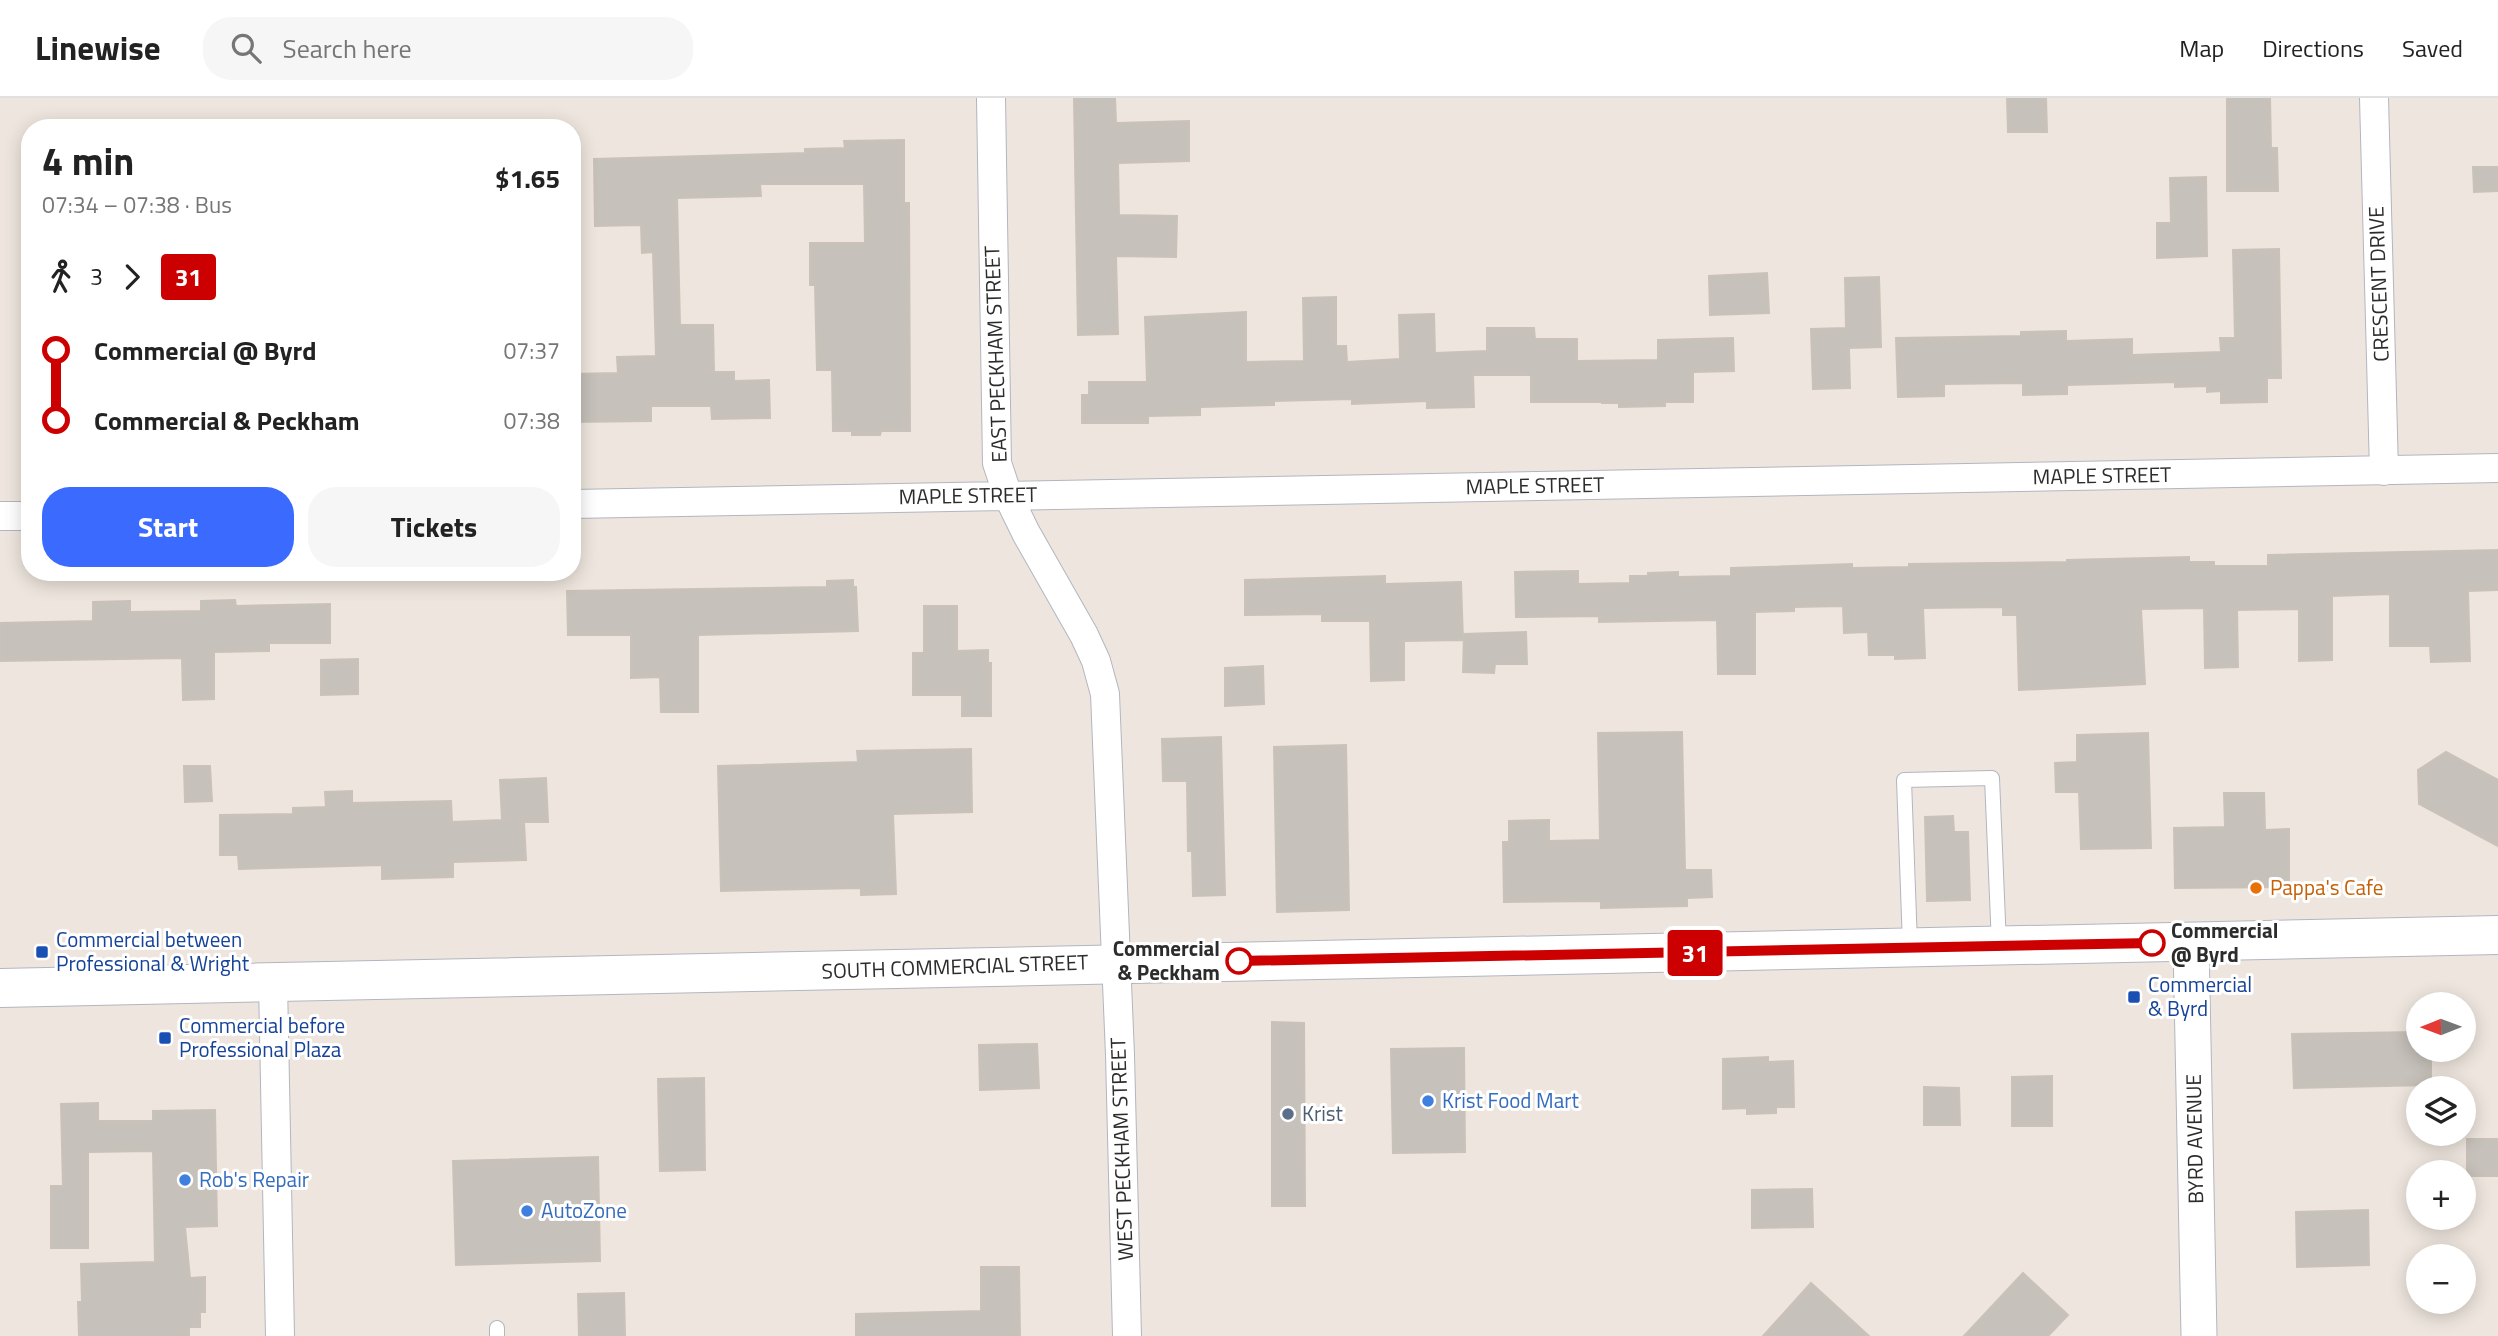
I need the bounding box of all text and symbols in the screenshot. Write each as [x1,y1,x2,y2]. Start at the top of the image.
search box [203,17,693,80]
text: Linewise [35,23,161,73]
icon: search [227,29,265,67]
text: Search here [283,29,412,68]
text: Map [2179,30,2224,66]
text: Directions [2262,30,2364,66]
text: Saved [2402,30,2463,66]
text: 4 min [42,132,134,190]
text: $1.65 [495,159,560,198]
text: 07:34 – 07:38 · Bus [42,187,232,222]
street label: CRESCENT DRIVE [2359,206,2397,362]
street label: EAST PECKHAM STREET [975,245,1015,463]
icon: walk [42,258,80,296]
icon: forward [113,258,151,296]
text: 3 [90,259,103,294]
text: 31 [175,259,202,295]
text: Commercial @ Byrd [94,331,316,370]
text: 07:37 [503,333,560,368]
text: Commercial & Peckham [94,401,360,440]
text: 07:38 [503,403,560,438]
street label: MAPLE STREET [2032,458,2172,492]
street label: MAPLE STREET [1465,468,1605,502]
street label: MAPLE STREET [898,478,1038,512]
button: Start [42,487,294,567]
button: Tickets [308,487,560,567]
place label: Pappa's Cafe [2270,871,2383,903]
marker: Pappa's Cafe [2248,880,2264,896]
place label: Commercial @ Byrd [2171,914,2278,970]
place label: Commercial between Professional & Wright [56,923,250,979]
line badge: 31 [1664,930,1726,976]
marker: Commercial @ Byrd [2139,930,2165,956]
place label: Commercial & Peckham [1113,932,1220,988]
text: 31 [1682,935,1708,971]
marker: Commercial between Professional & Wright [34,944,50,960]
street label: SOUTH COMMERCIAL STREET [821,945,1089,987]
marker: Commercial & Peckham [1226,948,1252,974]
place label: Commercial & Byrd [2148,968,2252,1024]
marker: Commercial & Byrd [2126,989,2142,1005]
north arrow [2406,992,2476,1062]
map controls [2406,992,2476,1314]
place label: Commercial before Professional Plaza [179,1009,345,1065]
marker: Commercial before Professional Plaza [157,1030,173,1046]
street label: WEST PECKHAM STREET [1101,1037,1141,1261]
street label: BYRD AVENUE [2177,1074,2211,1204]
button: layers [2406,1076,2476,1146]
place label: Krist Food Mart [1442,1084,1580,1116]
marker: Krist Food Mart [1420,1093,1436,1109]
place label: Krist [1302,1097,1344,1129]
marker: Krist [1280,1106,1296,1122]
button: + [2406,1160,2476,1230]
place label: Rob's Repair [199,1163,309,1195]
marker: Rob's Repair [177,1172,193,1188]
place label: AutoZone [541,1194,627,1226]
marker: AutoZone [519,1203,535,1219]
button: − [2406,1244,2476,1314]

